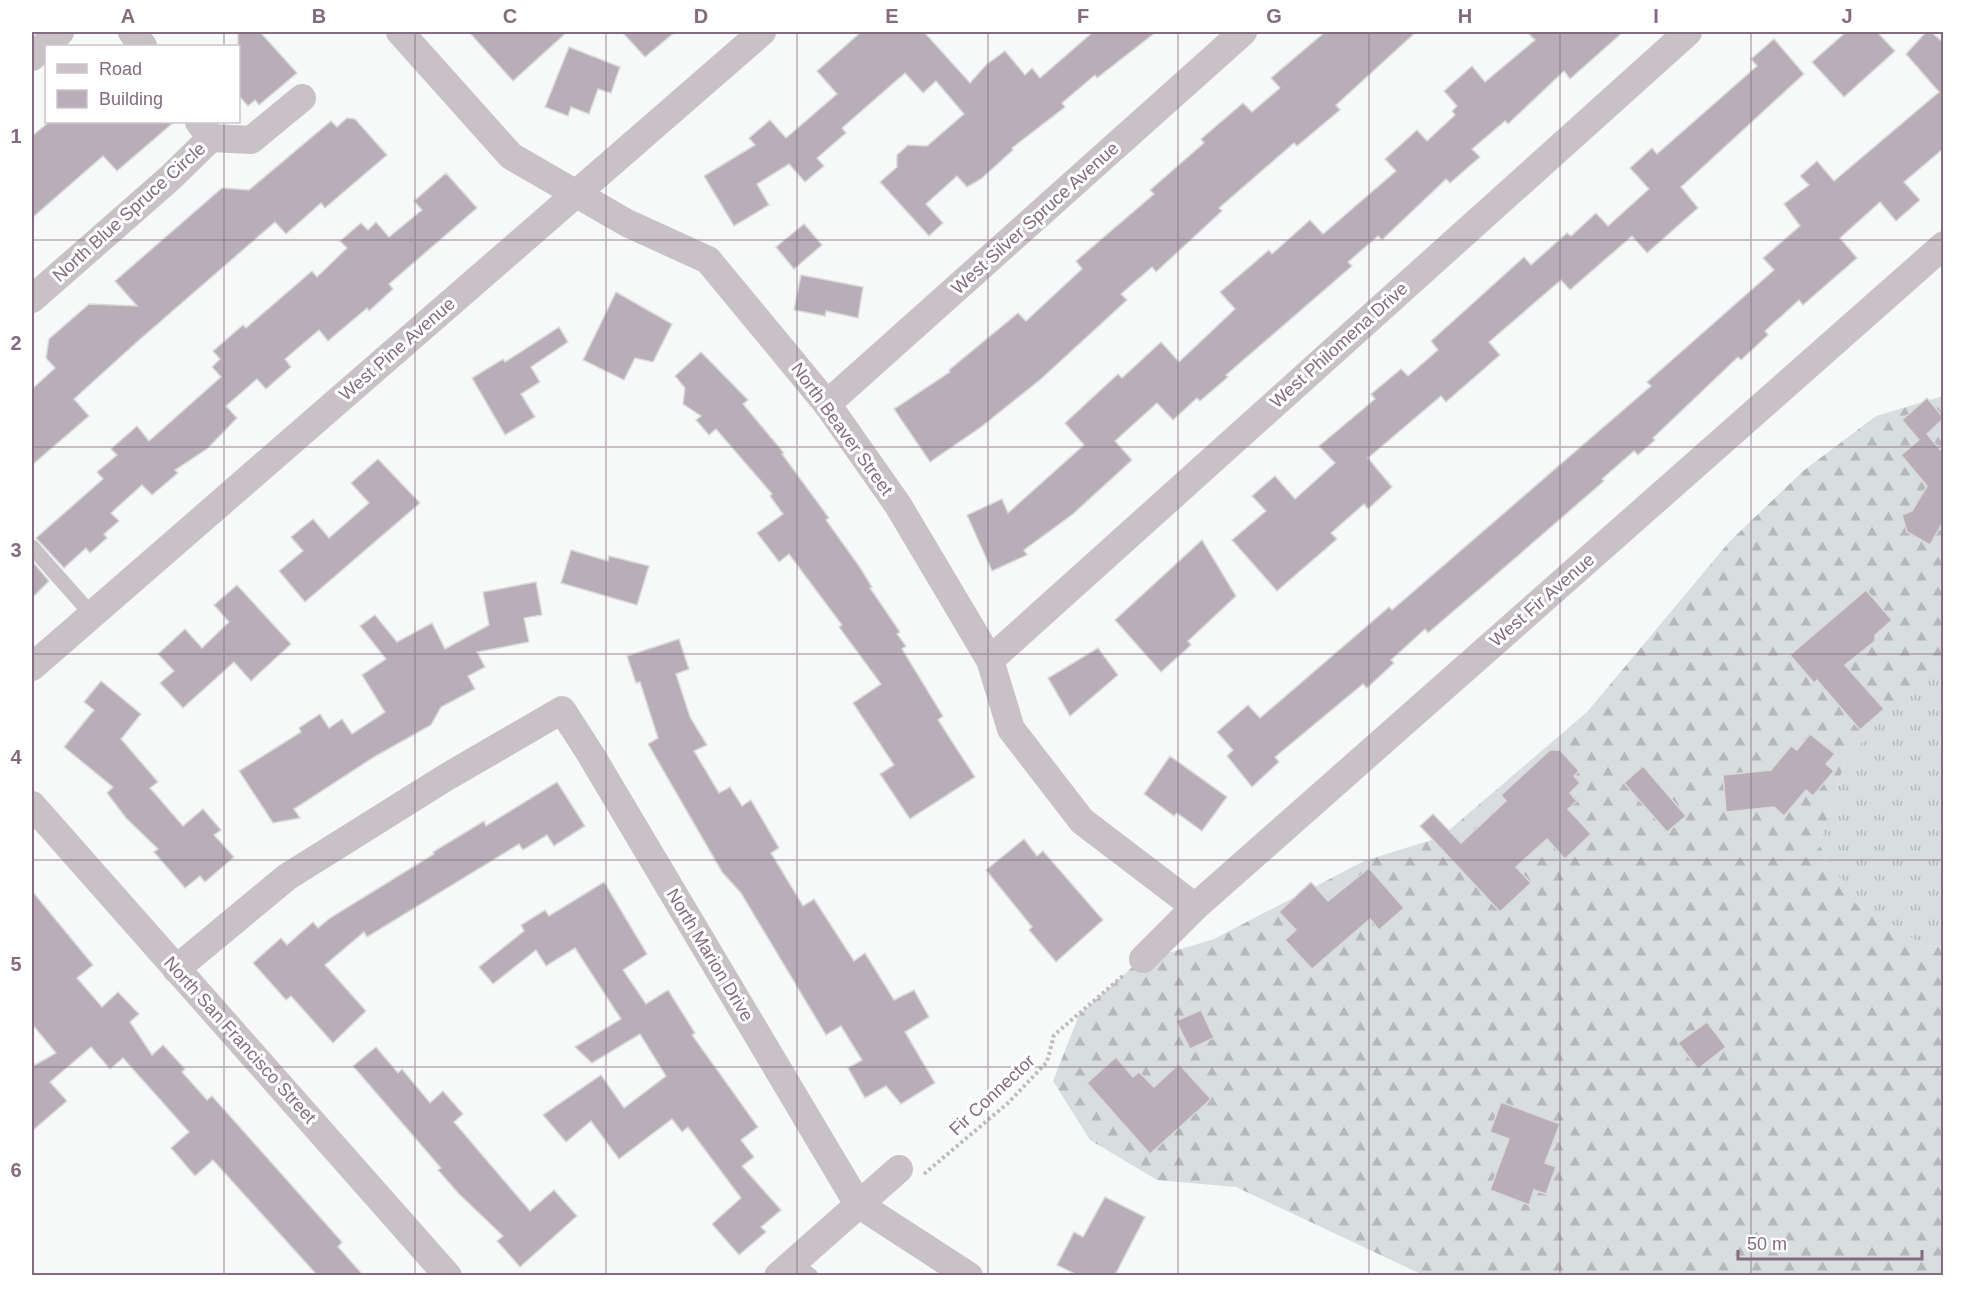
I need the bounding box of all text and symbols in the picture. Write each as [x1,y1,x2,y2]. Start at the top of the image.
text: A [121,5,135,27]
text: B [312,5,326,27]
text: C [503,5,517,27]
text: D [694,5,708,27]
text: E [885,5,899,27]
text: F [1077,5,1089,27]
text: G [1266,5,1282,27]
text: H [1458,5,1472,27]
text: I [1653,5,1659,27]
text: J [1841,5,1853,27]
legend [45,45,240,123]
text: Road [99,59,142,79]
text: Building [99,89,163,109]
text: 1 [10,125,22,147]
street label: North Blue Spruce Circle [49,138,209,286]
street label: West Silver Spruce Avenue [948,138,1122,298]
street label: West Philomena Drive [1266,278,1412,412]
street label: West Pine Avenue [335,293,459,405]
text: 2 [10,332,22,354]
street label: North Beaver Street [787,359,897,499]
text: 3 [10,539,22,561]
street label: West Fir Avenue [1486,549,1598,651]
text: 4 [10,746,22,768]
street label: North Marion Drive [663,885,757,1025]
text: 5 [10,953,22,975]
street label: North San Francisco Street [160,953,320,1127]
street label: Fir Connector [945,1051,1039,1139]
text: 6 [10,1159,22,1181]
scale bar [1738,1223,1922,1261]
text: 50 m [1747,1234,1787,1254]

